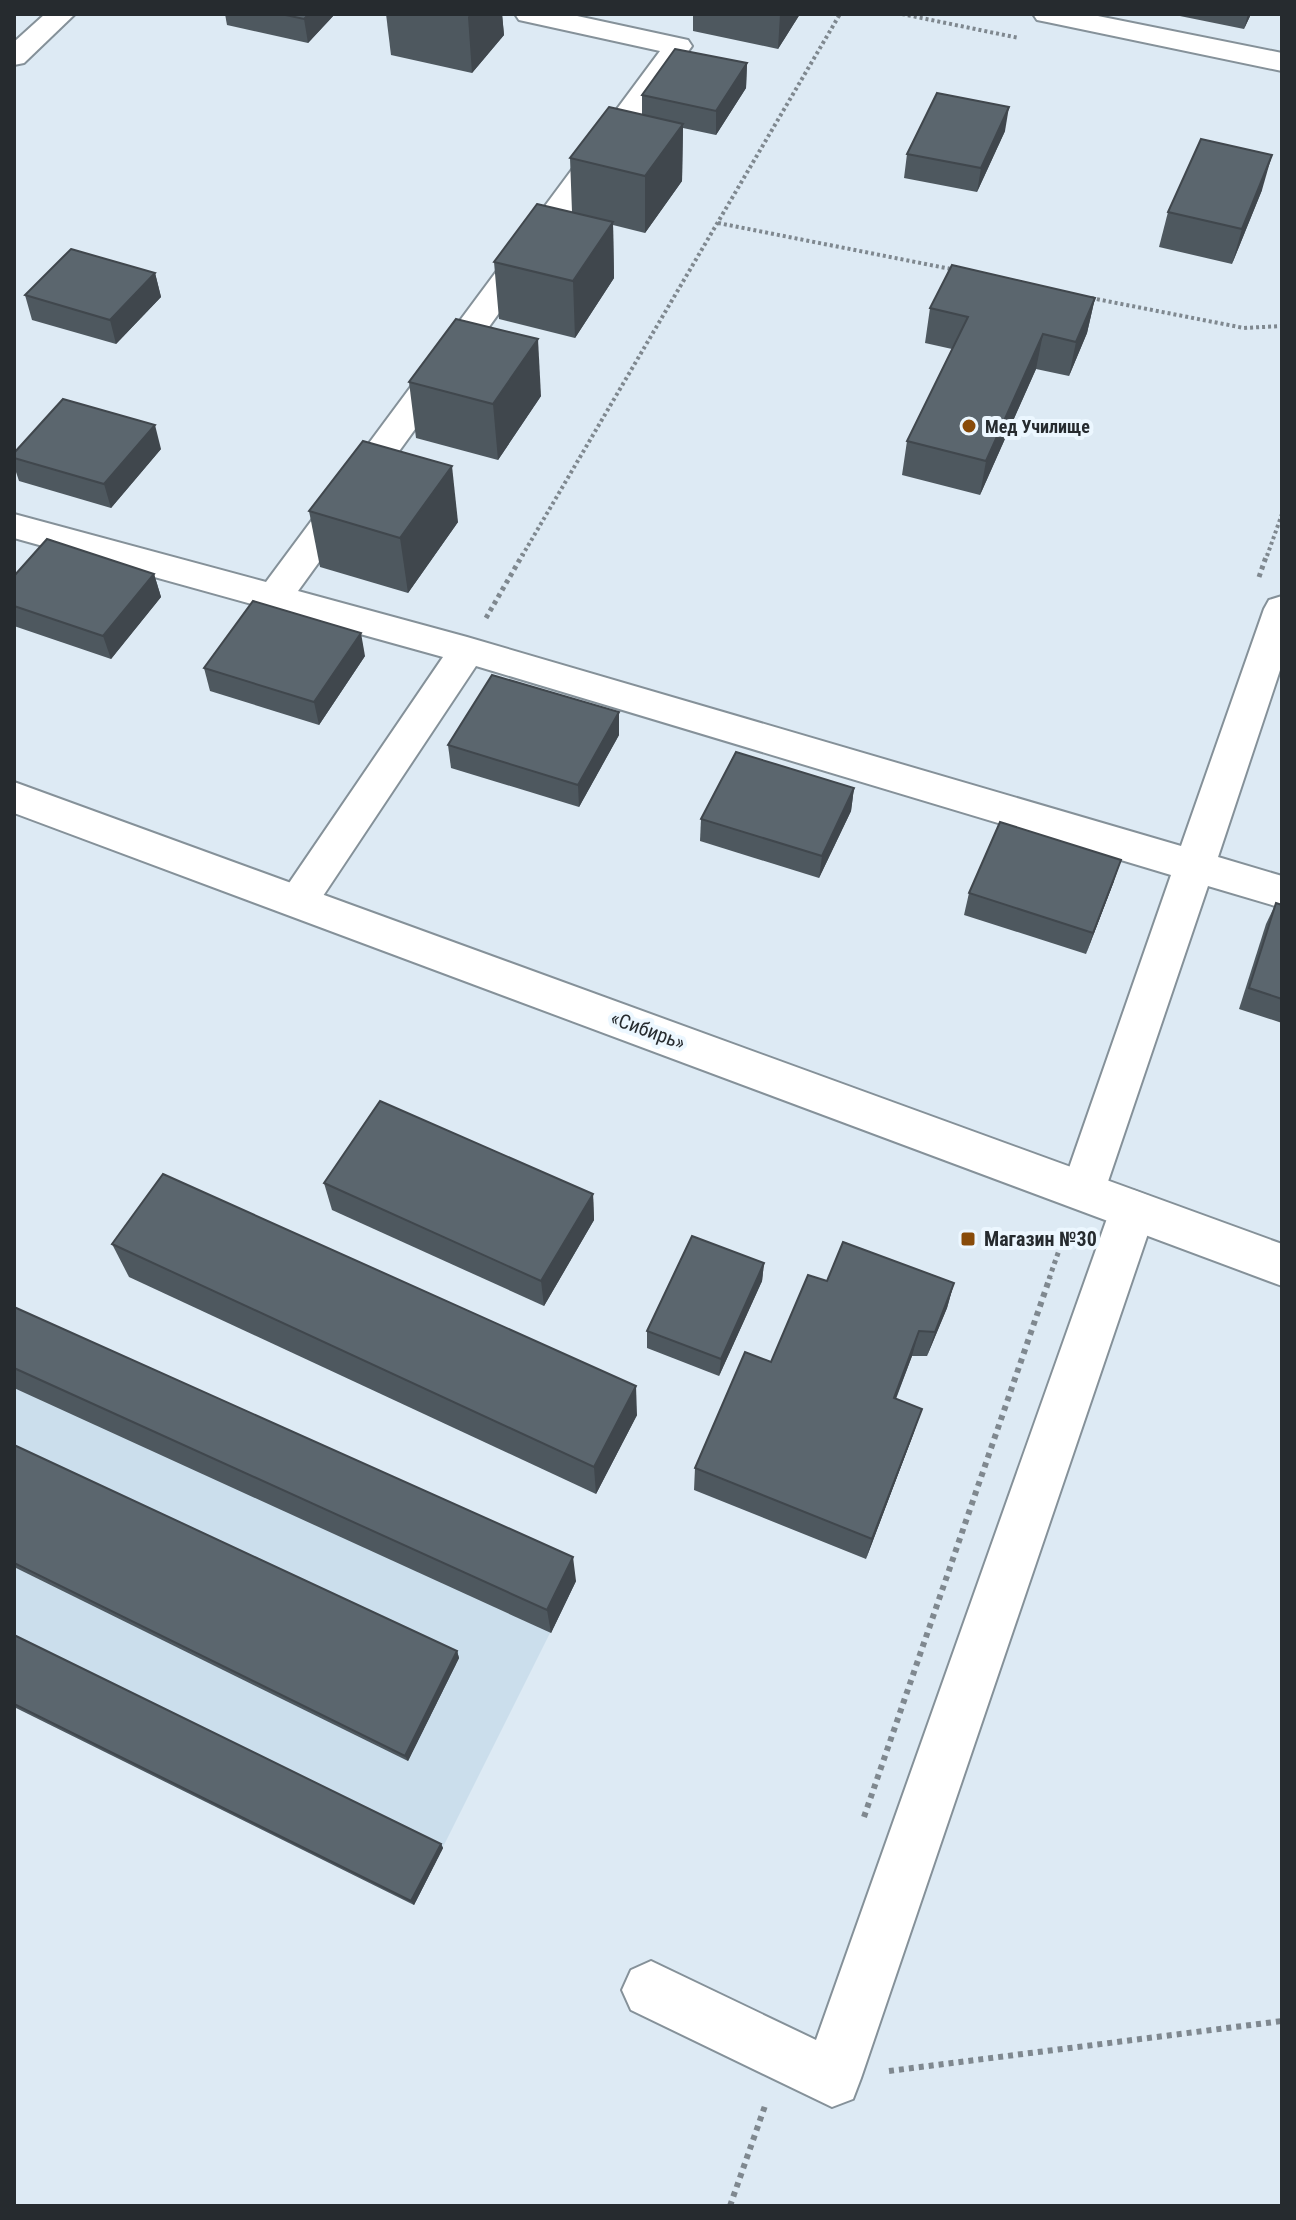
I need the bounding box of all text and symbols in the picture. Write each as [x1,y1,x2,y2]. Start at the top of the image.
place label: Мед Училище [985,416,1090,437]
marker: Мед Училище [960,417,978,435]
street label: «Сибирь» [608,1005,688,1055]
place label: Магазин №30 [984,1227,1097,1251]
marker: Магазин №30 [959,1230,977,1248]

